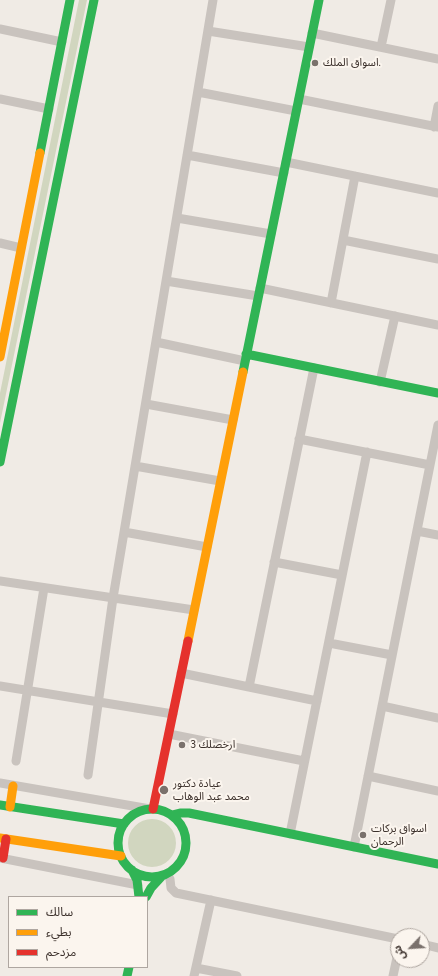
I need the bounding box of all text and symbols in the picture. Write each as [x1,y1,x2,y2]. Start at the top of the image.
place label: اسواق الملك. [323,56,381,70]
marker: اسواق الملك. [310,58,320,68]
place label: ارخصلك 3 [190,738,235,752]
marker: ارخصلك 3 [177,740,187,750]
place label: عيادة دكتور محمد عبد الوهاب [173,777,250,803]
marker: عيادة دكتور محمد عبد الوهاب [158,784,170,796]
place label: اسواق بركات الرحمان [371,822,427,848]
marker: اسواق بركات الرحمان [358,830,368,840]
legend [8,896,148,968]
text: سالك [46,905,73,919]
text: بطيء [46,925,72,939]
north arrow [390,928,430,968]
text: ش [391,943,409,962]
text: مزدحم [46,945,76,959]

